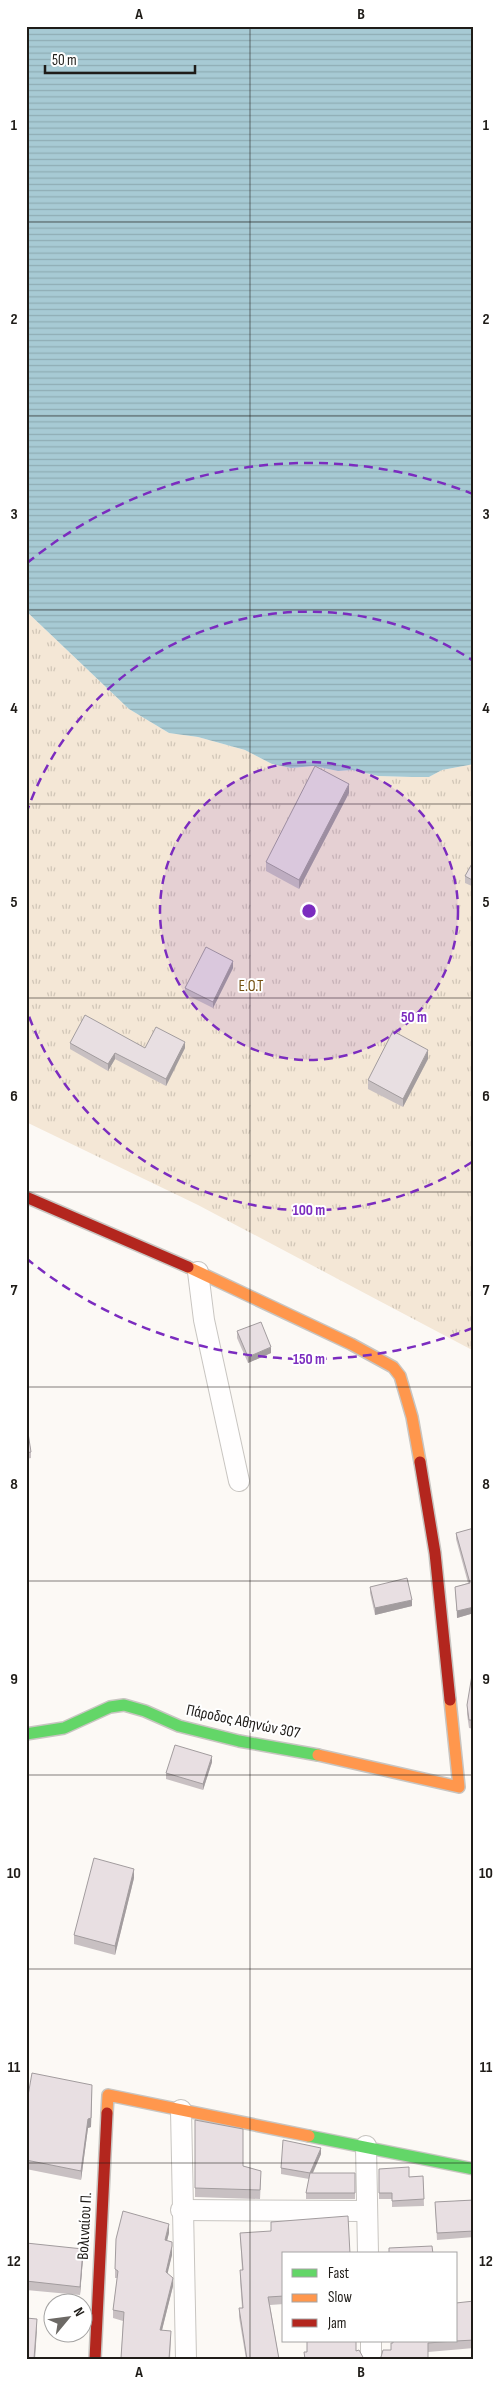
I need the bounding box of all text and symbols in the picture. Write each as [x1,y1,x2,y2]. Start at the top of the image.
text: A [134,5,143,24]
text: B [357,5,365,24]
scale bar [45,42,195,74]
text: 50 m [52,51,77,70]
text: 1 [11,116,18,135]
text: 1 [483,116,490,135]
text: 2 [10,310,18,329]
text: 2 [482,310,490,329]
text: 3 [10,505,18,524]
text: 3 [482,505,490,524]
text: 4 [10,699,18,718]
text: 4 [482,699,490,718]
text: 5 [10,893,18,912]
text: 5 [482,893,490,912]
centre of rings [300,902,318,920]
park label: E.O.T [239,977,264,996]
text: 50 m [401,1008,427,1027]
text: 6 [10,1087,18,1106]
text: 6 [482,1087,490,1106]
text: 100 m [293,1201,325,1220]
text: 7 [11,1281,18,1300]
text: 7 [483,1281,490,1300]
text: 150 m [293,1350,325,1369]
text: 8 [10,1475,18,1494]
text: 8 [482,1475,490,1494]
text: 9 [10,1670,18,1689]
text: 9 [482,1670,490,1689]
street label: Πάροδος Αθηνών 307 [184,1701,302,1743]
text: 10 [7,1864,21,1883]
text: 10 [479,1864,493,1883]
text: 11 [8,2058,21,2077]
text: 11 [480,2058,493,2077]
street label: Βολιναίου Π. [74,2192,96,2260]
text: 12 [7,2252,21,2271]
legend [282,2252,458,2342]
text: 12 [479,2252,493,2271]
text: Fast [328,2264,350,2283]
text: Slow [328,2288,352,2307]
north arrow [42,2292,92,2342]
text: N [70,2305,88,2319]
text: Jam [327,2314,346,2333]
text: A [134,2363,143,2382]
text: B [357,2363,365,2382]

